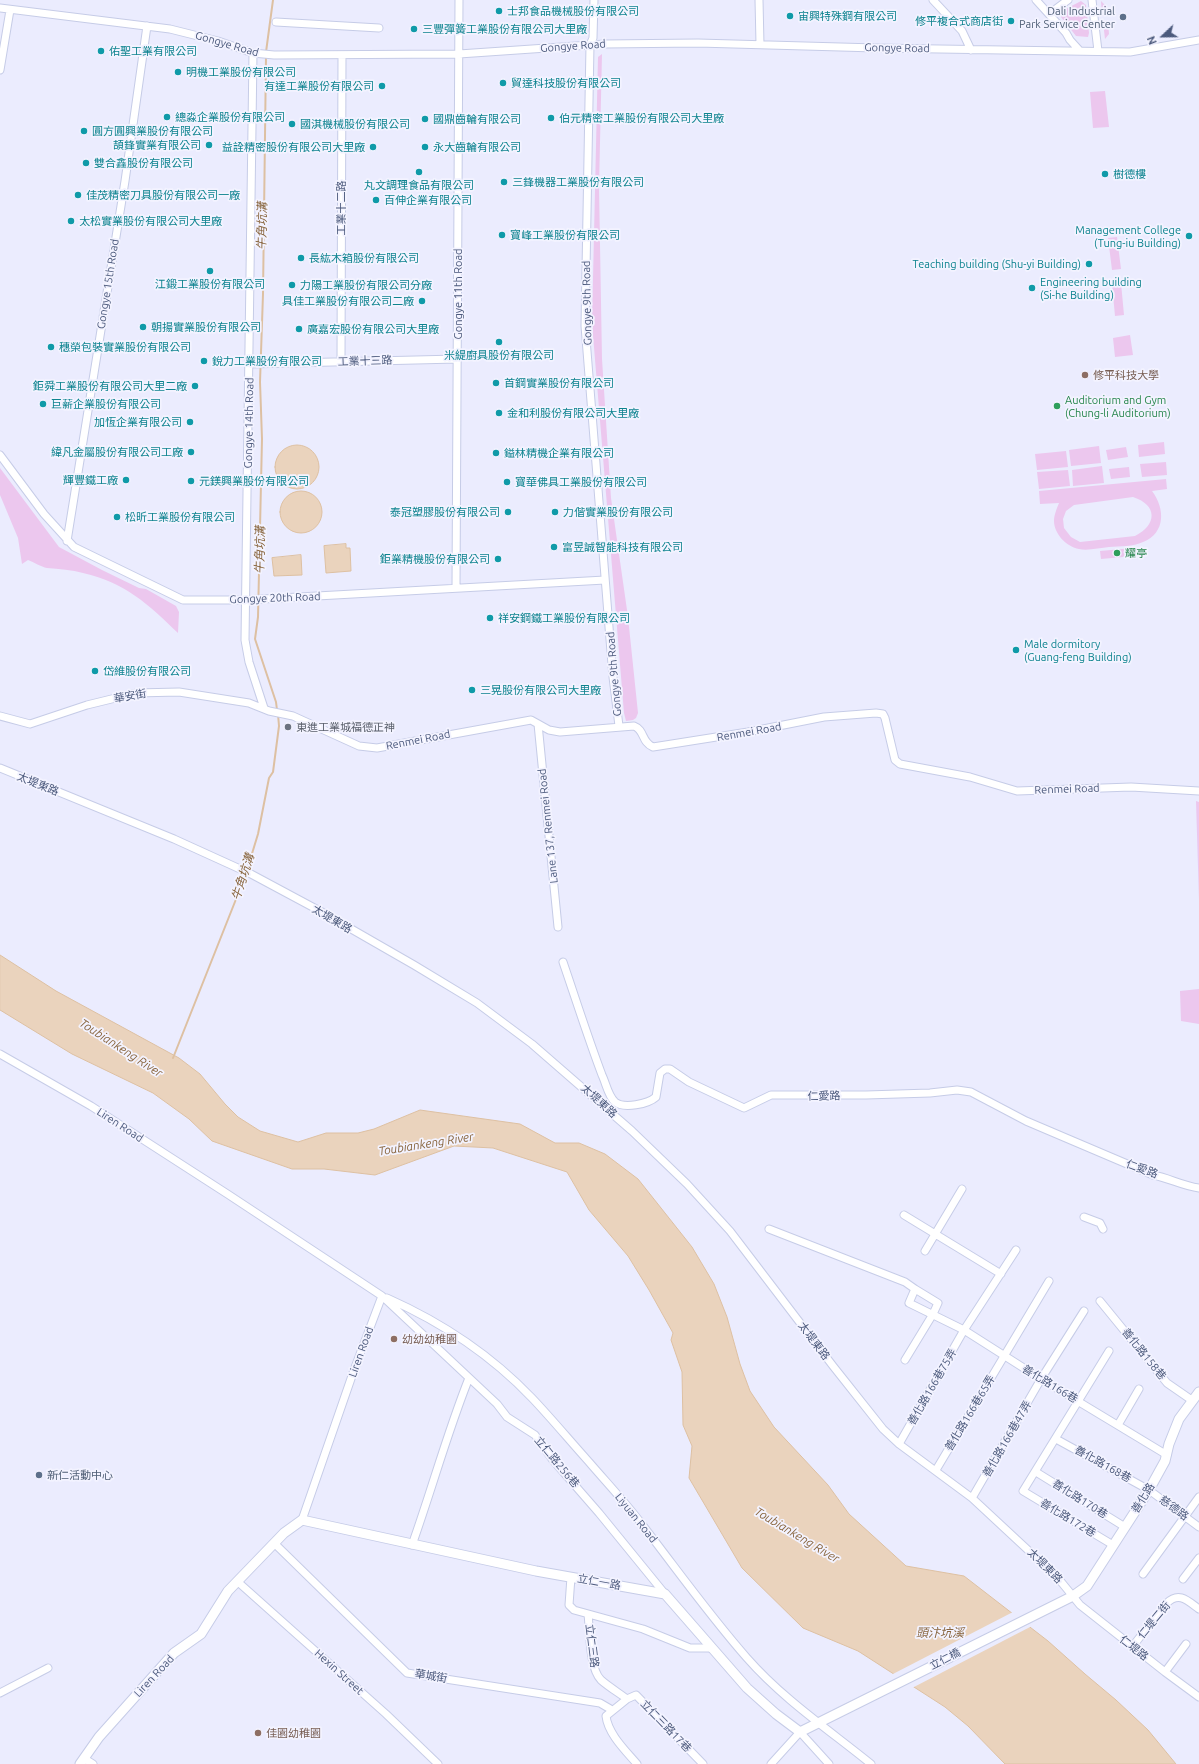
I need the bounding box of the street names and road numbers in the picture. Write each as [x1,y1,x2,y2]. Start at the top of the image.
street label: Gongye Road [194,29,260,59]
street label: Gongye Road [540,37,606,55]
street label: Gongye Road [864,41,930,55]
street label: 工業十二路 [334,181,348,235]
street label: Gongye 15th Road [94,238,122,330]
street label: Gongye 11th Road [451,248,465,340]
street label: Gongye 9th Road [580,260,594,346]
street label: 工業十三路 [337,353,393,369]
street label: Gongye 14th Road [242,377,256,469]
street label: Gongye 20th Road [229,590,321,606]
street label: Gongye 9th Road [604,631,624,717]
street label: 華安街 [113,687,147,705]
street label: Renmei Road [716,720,782,744]
street label: Renmei Road [385,727,451,753]
street label: Lane 137, Renmei Road [535,768,561,884]
street label: 太堤東路 [15,770,61,798]
street label: Renmei Road [1034,781,1100,797]
street label: 太堤東路 [310,902,354,936]
street label: 太堤東路 [578,1081,620,1121]
street label: 仁愛路 [807,1089,841,1103]
street label: Liren Road [94,1105,146,1145]
street label: 仁愛路 [1124,1157,1160,1181]
street label: 太堤東路 [795,1319,833,1363]
street label: Liren Road [346,1325,376,1379]
street label: 善化路158巷 [1119,1326,1169,1382]
street label: 善化路166巷75弄 [905,1346,959,1428]
street label: 善化路166巷 [1020,1362,1080,1406]
street label: 善化路166巷65弄 [942,1373,998,1453]
street label: 善化路166巷47弄 [980,1398,1034,1480]
street label: 立仁路256巷 [532,1434,582,1490]
street label: 善化路168巷 [1072,1443,1134,1485]
street label: 善化路170巷 [1050,1477,1110,1521]
street label: 善化路 [1129,1481,1157,1515]
street label: Liyuan Road [612,1491,660,1545]
street label: 慈德路 [1157,1493,1191,1523]
street label: 善化路172巷 [1038,1496,1098,1540]
street label: 太堤東路 [1025,1546,1065,1586]
street label: 立仁一路 [576,1572,622,1592]
street label: 仁堤二街 [1135,1599,1173,1641]
street label: 立仁三路 [583,1623,601,1669]
street label: 仁堤路 [1117,1633,1151,1663]
street label: 立仁橋 [927,1646,963,1672]
street label: Hexin Street [312,1647,366,1697]
street label: Liren Road [131,1652,177,1700]
street label: 華城街 [414,1667,448,1685]
street label: 立仁三路17巷 [638,1697,694,1755]

